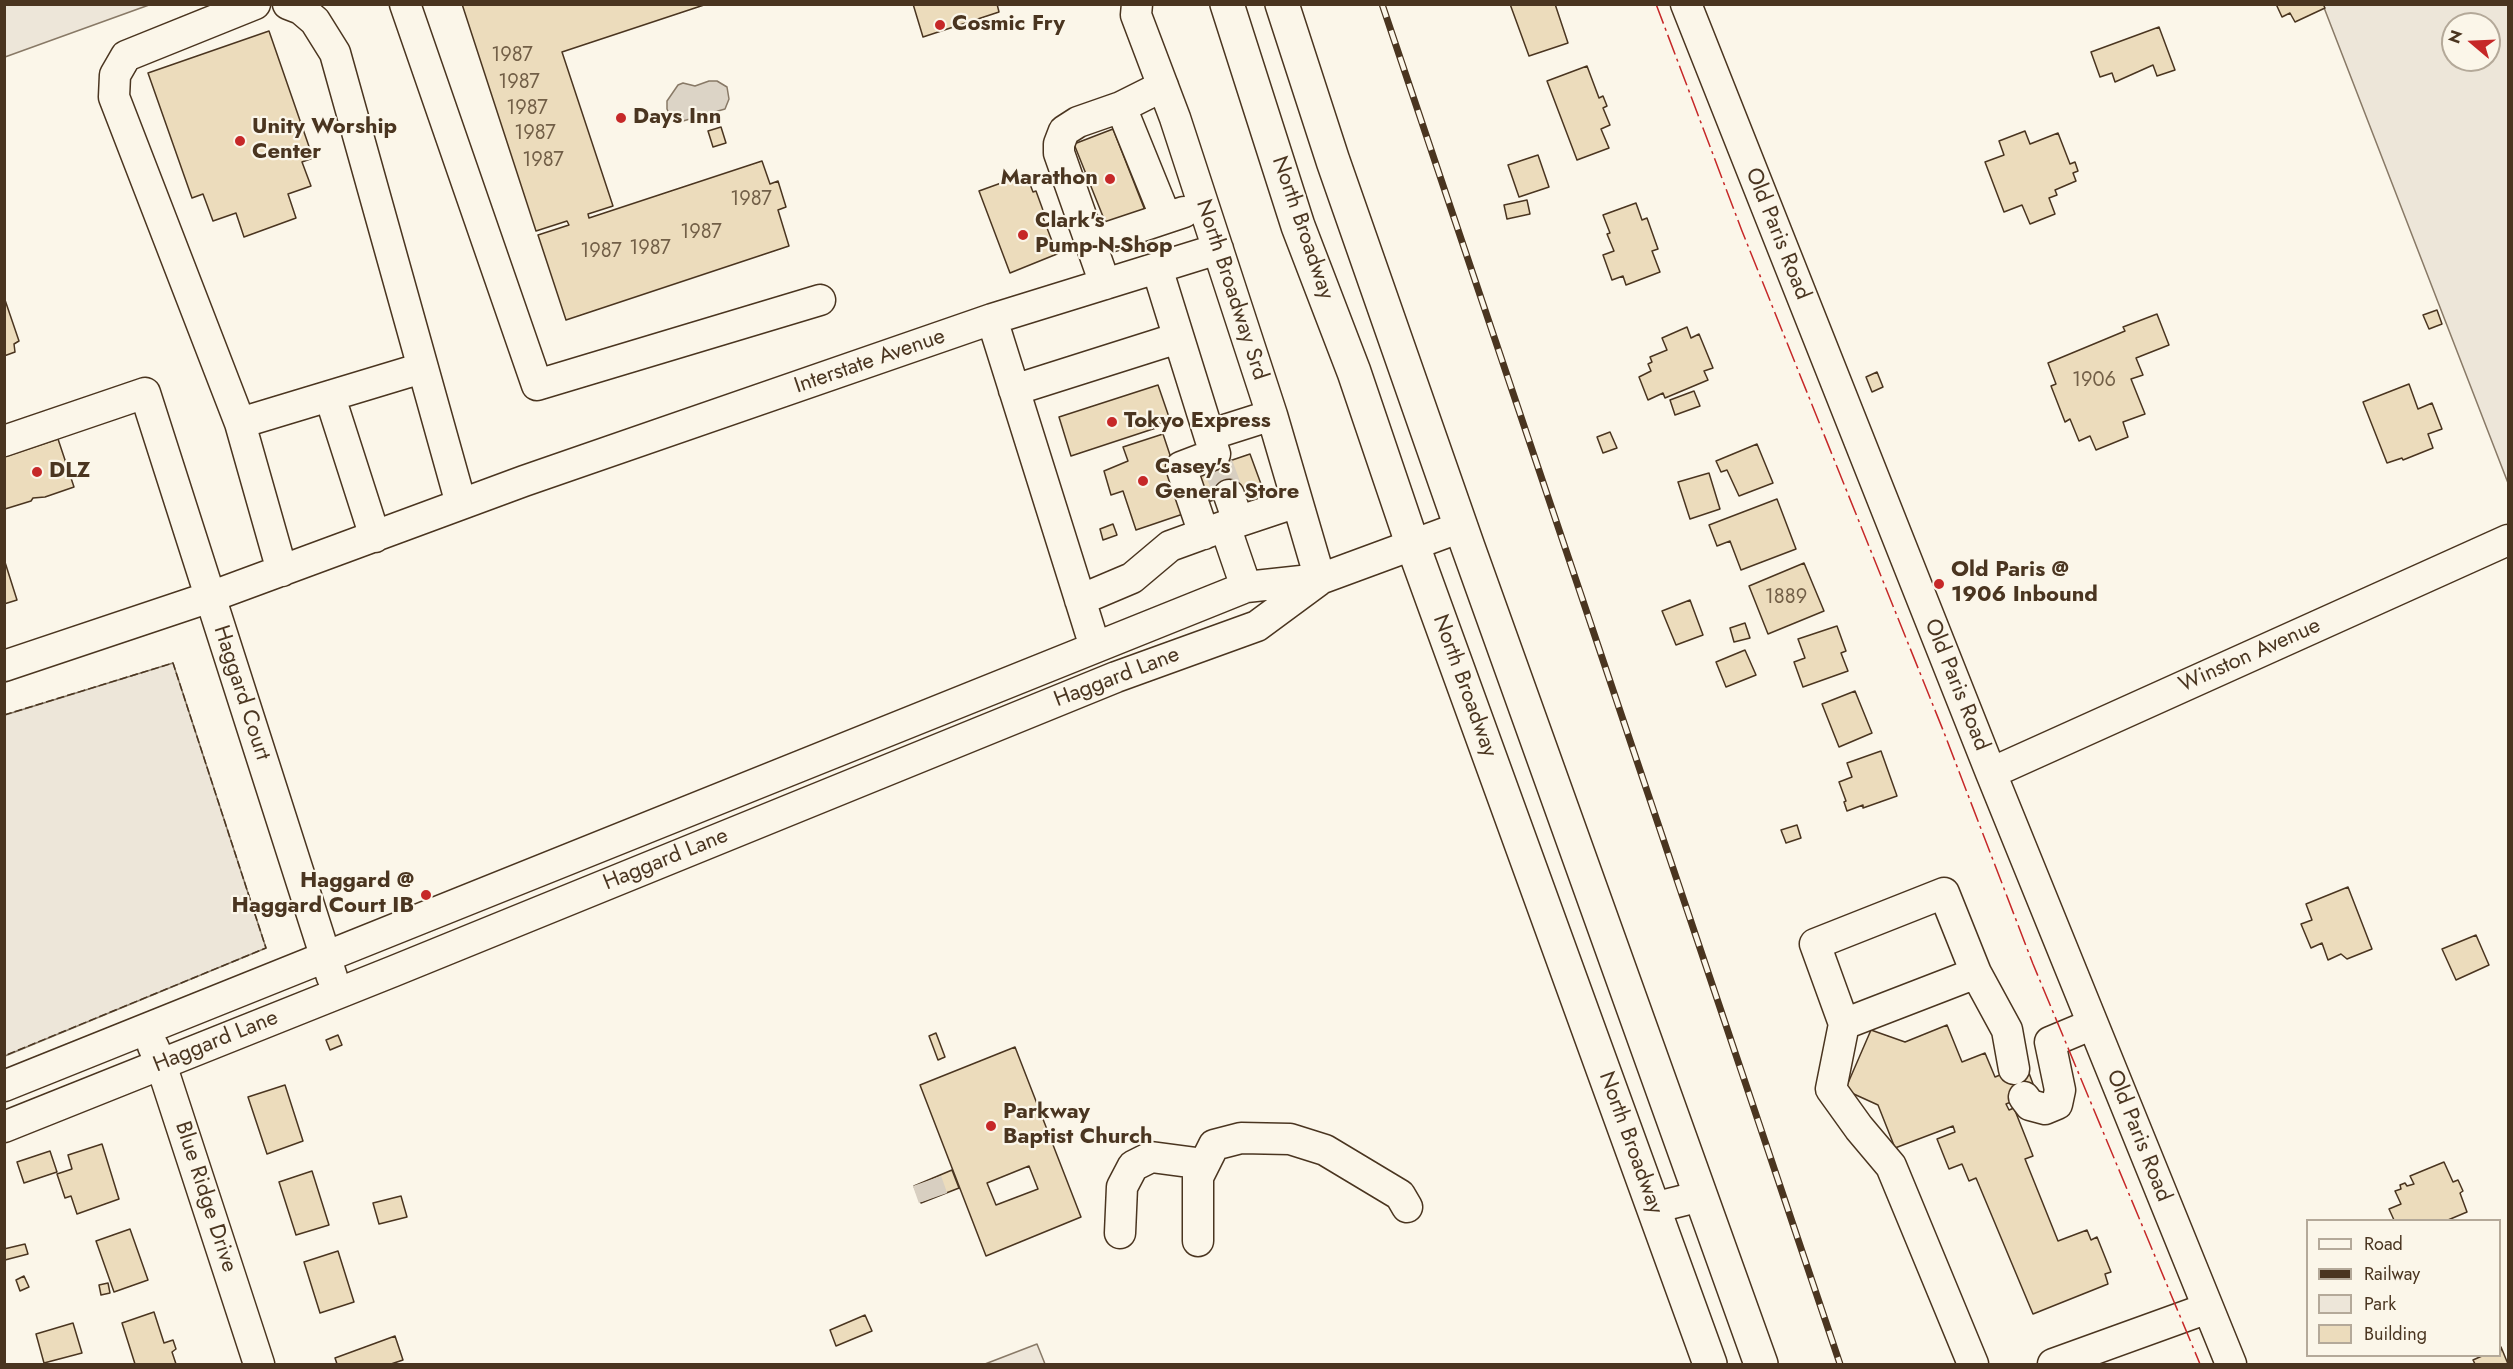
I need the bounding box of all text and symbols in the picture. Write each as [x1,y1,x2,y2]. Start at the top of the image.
place label: Cosmic Fry [952,12,1065,38]
north arrow [2441,12,2501,72]
marker: Cosmic Fry [933,18,947,32]
text: N [2442,27,2468,46]
house number: 1987 [491,44,533,68]
house number: 1987 [498,71,540,95]
house number: 1987 [506,97,548,121]
place label: Days Inn [633,105,721,131]
marker: Days Inn [614,111,628,125]
place label: Unity Worship Center [252,115,397,166]
house number: 1987 [514,122,556,146]
marker: Unity Worship Center [233,134,247,148]
house number: 1987 [522,149,564,173]
street label: North Broadway [1265,153,1339,303]
street label: Old Paris Road [1739,164,1815,304]
place label: Marathon [1000,166,1098,192]
marker: Marathon [1103,172,1117,186]
house number: 1987 [730,188,772,212]
street label: North Broadway Srd [1189,196,1273,384]
place label: Clark's Pump-N-Shop [1035,209,1173,260]
house number: 1987 [680,221,722,245]
marker: Clark's Pump-N-Shop [1016,228,1030,242]
house number: 1987 [629,237,671,261]
house number: 1987 [580,240,622,264]
street label: Interstate Avenue [791,324,949,400]
house number: 1906 [2072,369,2116,393]
place label: Tokyo Express [1124,409,1271,435]
marker: Tokyo Express [1105,415,1119,429]
place label: Casey's General Store [1155,455,1299,506]
place label: DLZ [49,459,90,485]
marker: DLZ [30,465,44,479]
marker: Casey's General Store [1136,474,1150,488]
place label: Old Paris @ 1906 Inbound [1951,558,2098,610]
marker: Old Paris @ 1906 Inbound [1932,577,1946,591]
house number: 1889 [1765,586,1807,610]
street label: North Broadway [1426,611,1502,761]
street label: Winston Avenue [2175,613,2325,699]
street label: Old Paris Road [1918,615,1994,755]
street label: Haggard Court [207,622,275,764]
street label: Haggard Lane [1051,642,1183,714]
street label: Haggard Lane [600,823,732,897]
place label: Haggard @ Haggard Court IB [232,869,414,920]
marker: Haggard @ Haggard Court IB [419,888,433,902]
street label: Haggard Lane [150,1005,282,1079]
street label: Old Paris Road [2100,1066,2176,1206]
street label: North Broadway [1592,1068,1668,1218]
place label: Parkway Baptist Church [1003,1100,1152,1152]
street label: Blue Ridge Drive [168,1118,242,1276]
marker: Parkway Baptist Church [984,1119,998,1133]
legend [2306,1219,2501,1357]
text: Road [2364,1231,2403,1257]
text: Railway [2364,1261,2420,1287]
text: Park [2364,1291,2396,1317]
text: Building [2364,1321,2427,1347]

